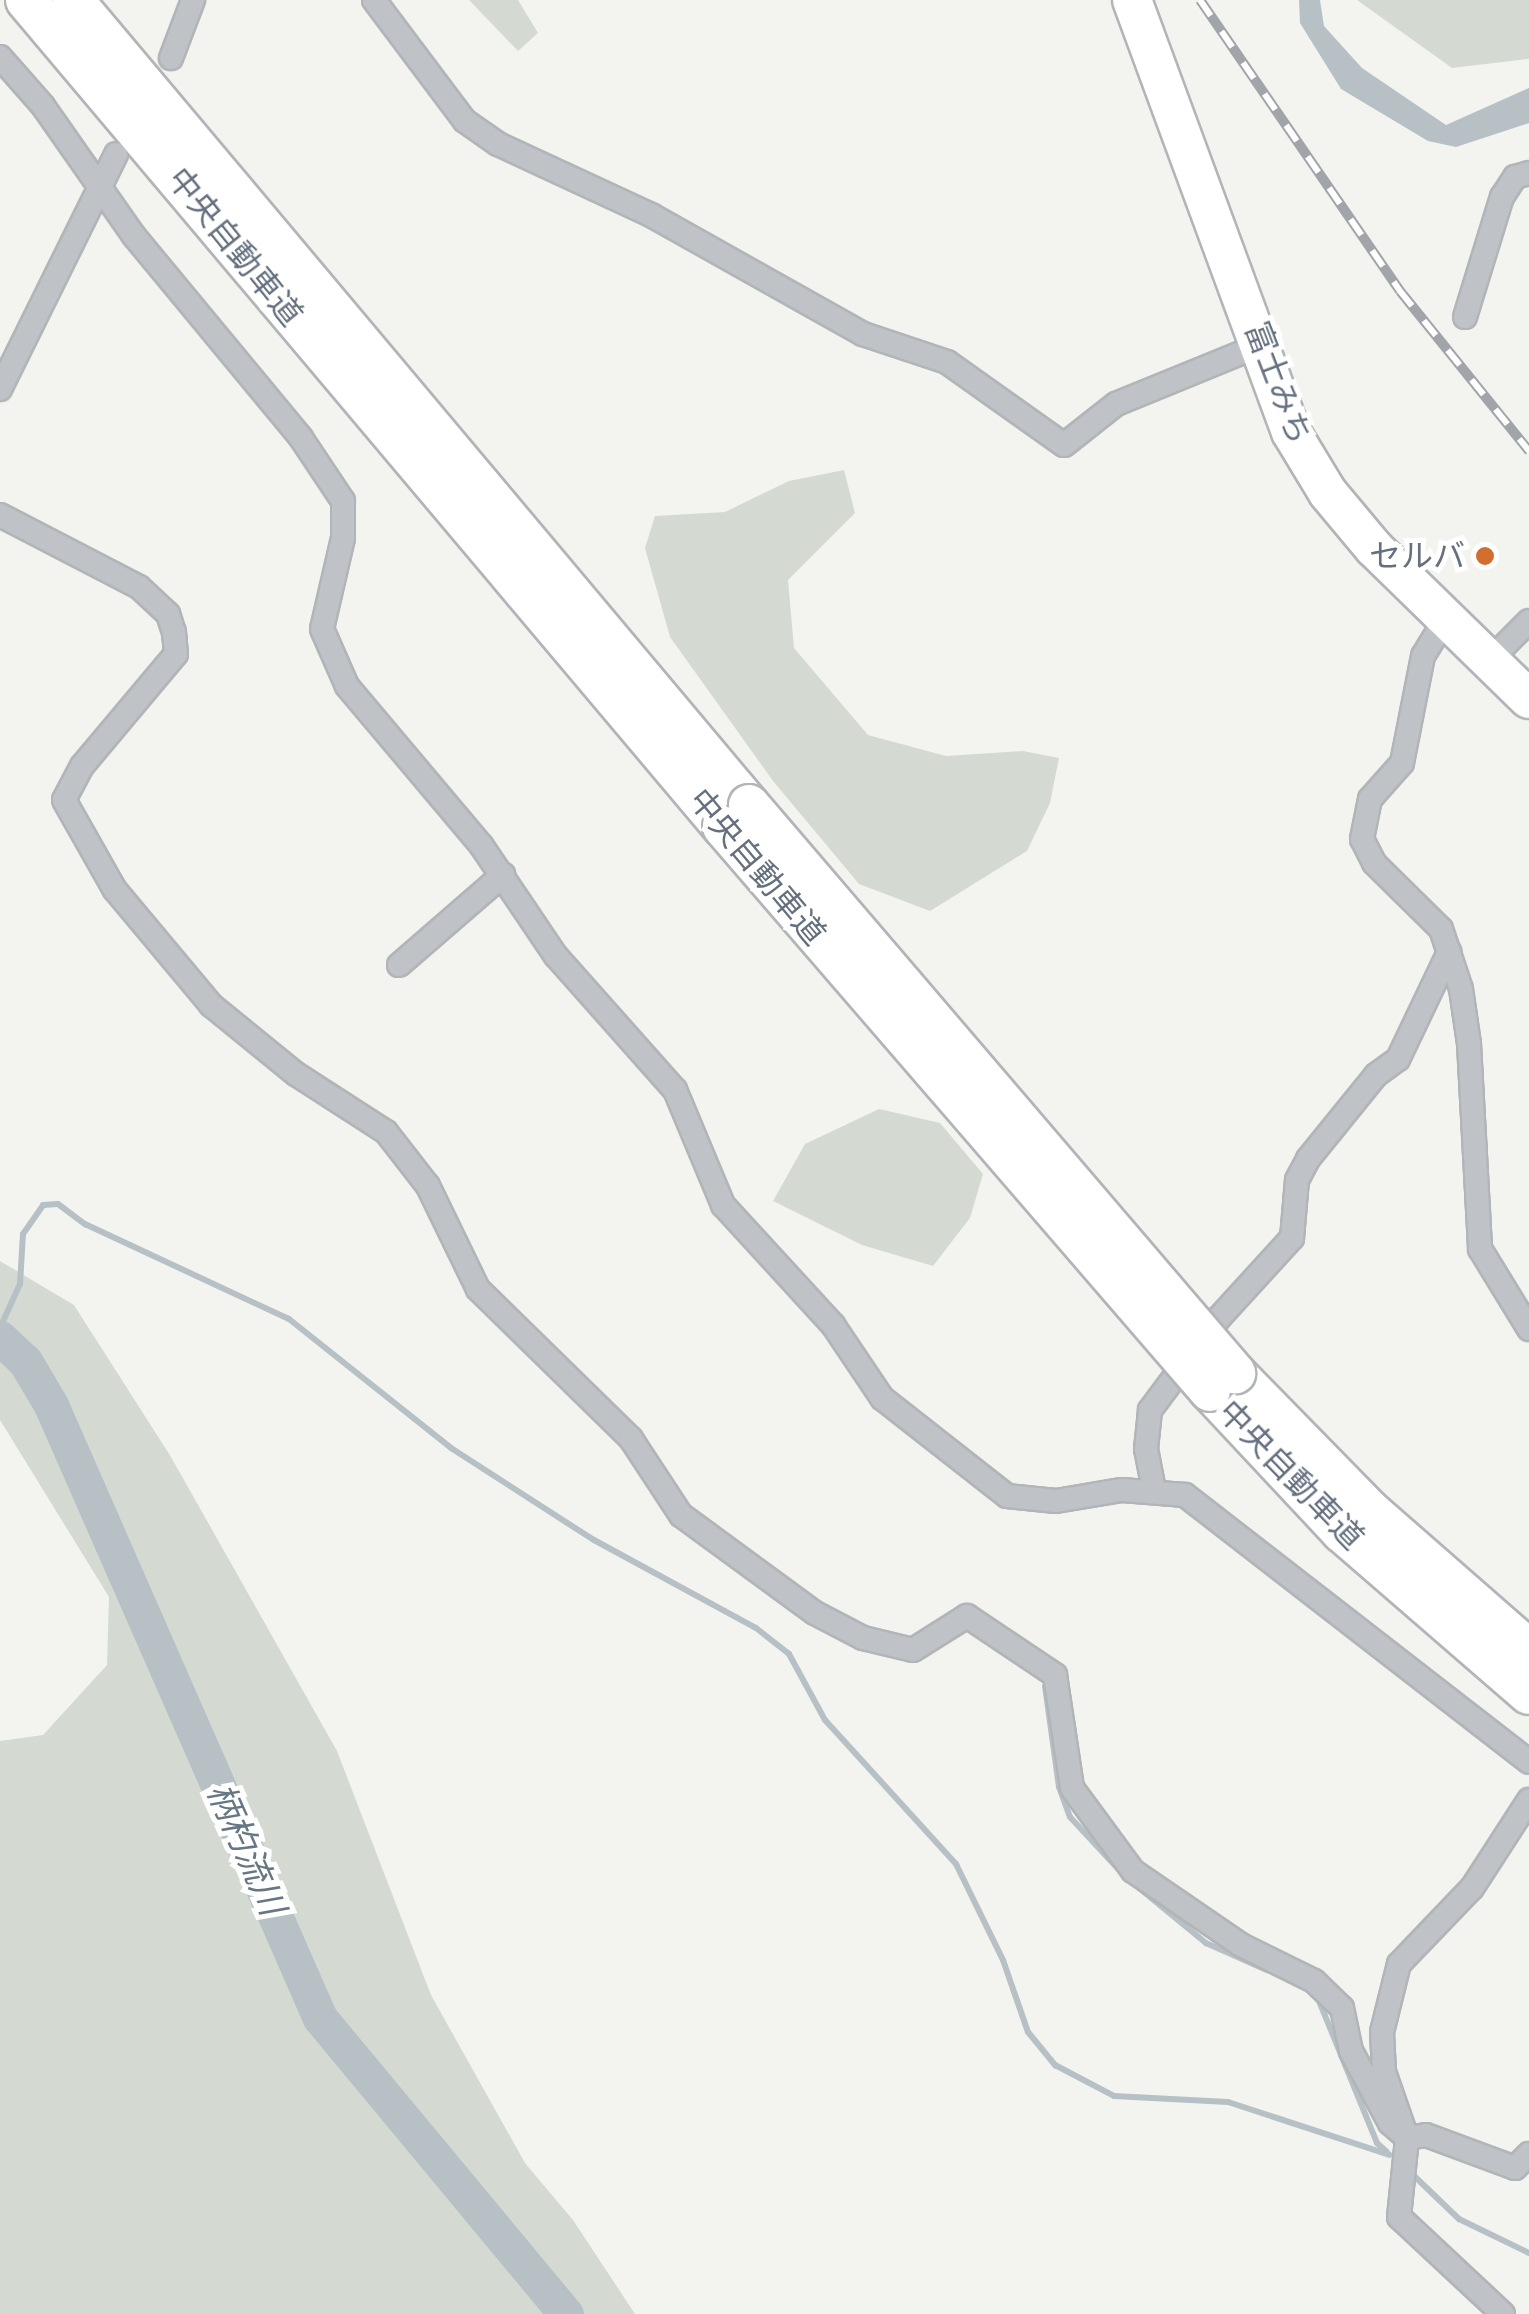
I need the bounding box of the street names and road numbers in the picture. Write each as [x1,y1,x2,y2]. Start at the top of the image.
street label: 中央自動車道 [160,160,310,334]
street label: 富士みち [1237,316,1319,450]
street label: 中央自動車道 [681,781,833,953]
street label: 中央自動車道 [1211,1393,1371,1557]

